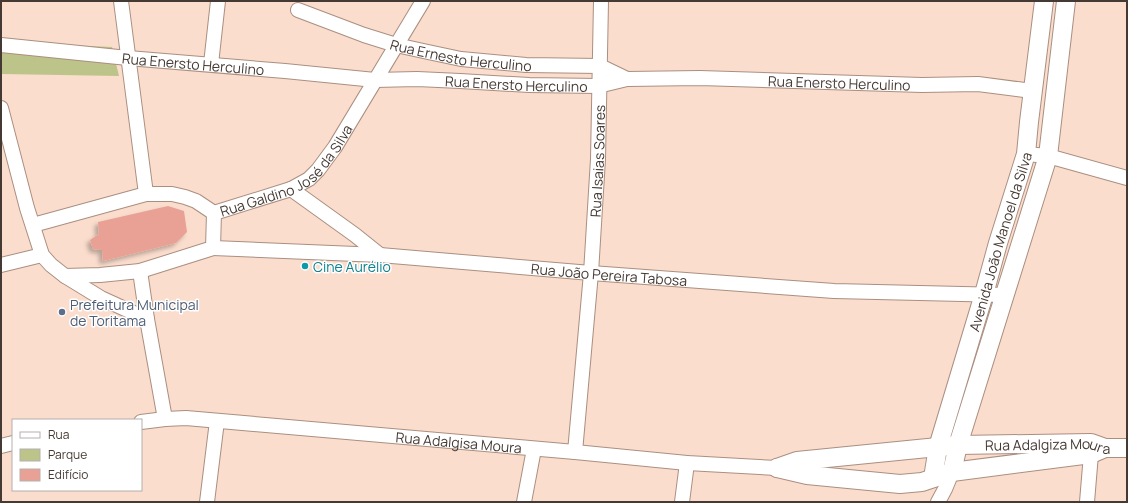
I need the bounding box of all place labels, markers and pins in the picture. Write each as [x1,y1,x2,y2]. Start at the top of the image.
place label: Cine Aurélio [313,257,391,276]
marker: Cine Aurélio [300,261,310,271]
place label: Prefeitura Municipal de Toritama [70,295,199,330]
marker: Prefeitura Municipal de Toritama [57,307,67,317]

